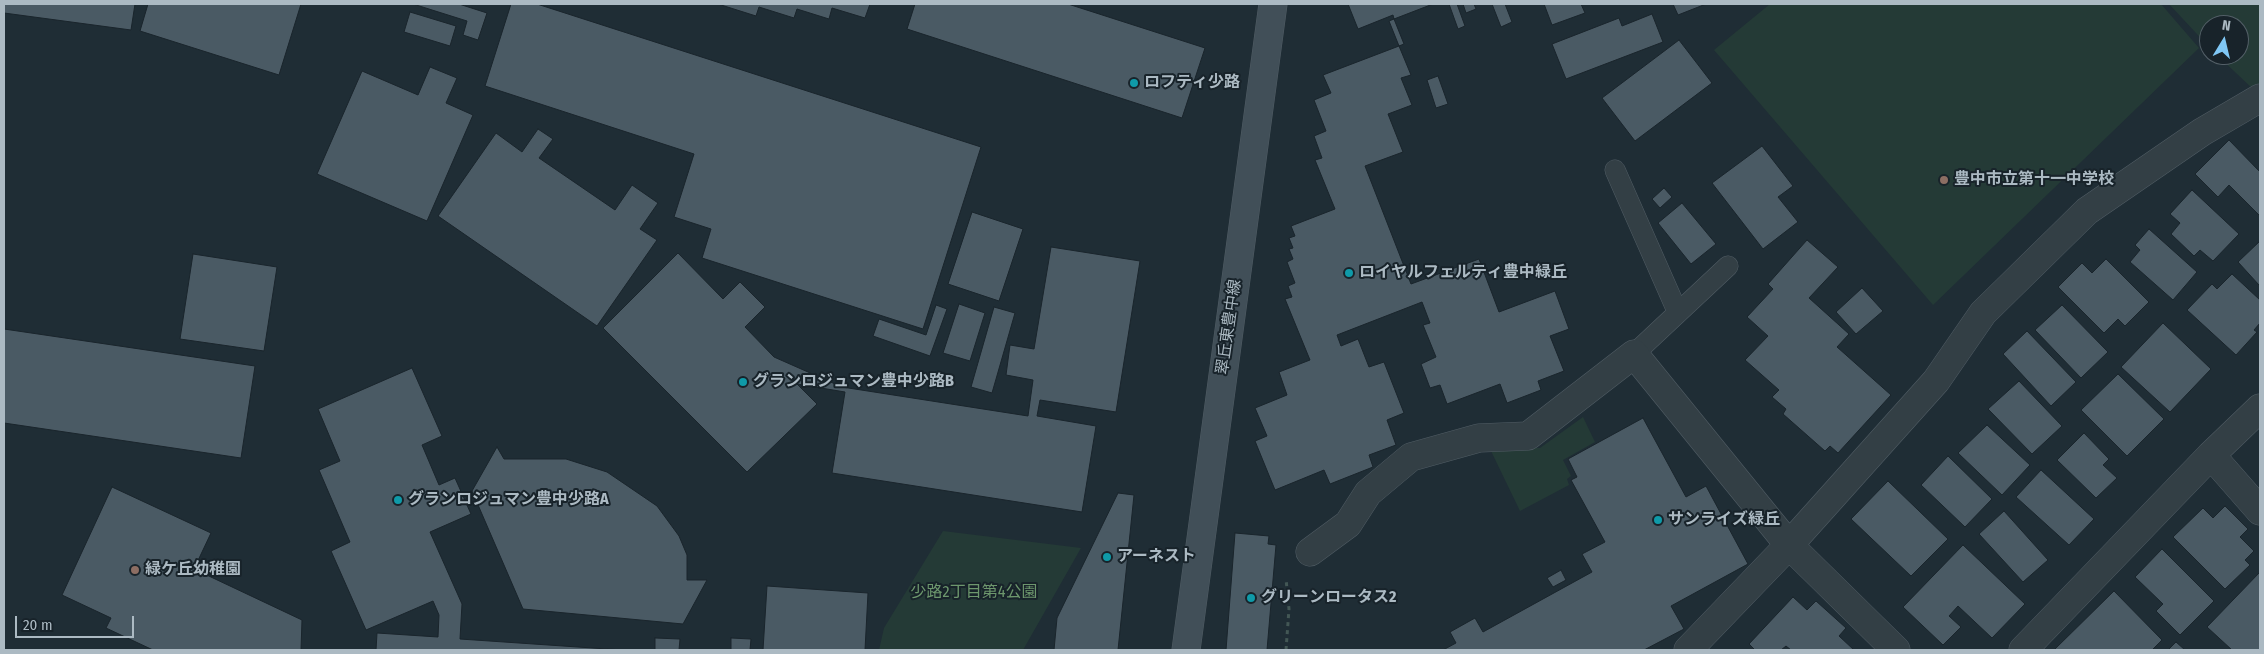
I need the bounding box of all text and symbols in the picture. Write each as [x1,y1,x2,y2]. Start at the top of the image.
north arrow [2199,15,2249,65]
text: N [2221,17,2232,35]
place label: ロフティ少路 [1144,73,1240,93]
marker: ロフティ少路 [1128,77,1140,89]
place label: 豊中市立第十一中学校 [1954,170,2114,190]
marker: 豊中市立第十一中学校 [1938,174,1950,186]
place label: ロイヤルフェルティ豊中緑丘 [1359,263,1567,283]
marker: ロイヤルフェルティ豊中緑丘 [1343,267,1355,279]
street label: 翠丘東豊中線 [1213,278,1245,376]
place label: グランロジュマン豊中少路B [753,372,954,392]
marker: グランロジュマン豊中少路B [737,376,749,388]
place label: グランロジュマン豊中少路A [408,490,609,510]
marker: グランロジュマン豊中少路A [392,494,404,506]
place label: サンライズ緑丘 [1668,510,1780,530]
marker: サンライズ緑丘 [1652,514,1664,526]
place label: アーネスト [1117,547,1196,567]
marker: アーネスト [1101,551,1113,563]
place label: 緑ケ丘幼稚園 [145,560,241,580]
marker: 緑ケ丘幼稚園 [129,564,141,576]
park label: 少路2丁目第4公園 [911,583,1037,603]
place label: グリーンロータス2 [1261,588,1396,608]
marker: グリーンロータス2 [1245,592,1257,604]
scale bar [18,606,136,638]
text: 20 m [23,616,53,634]

